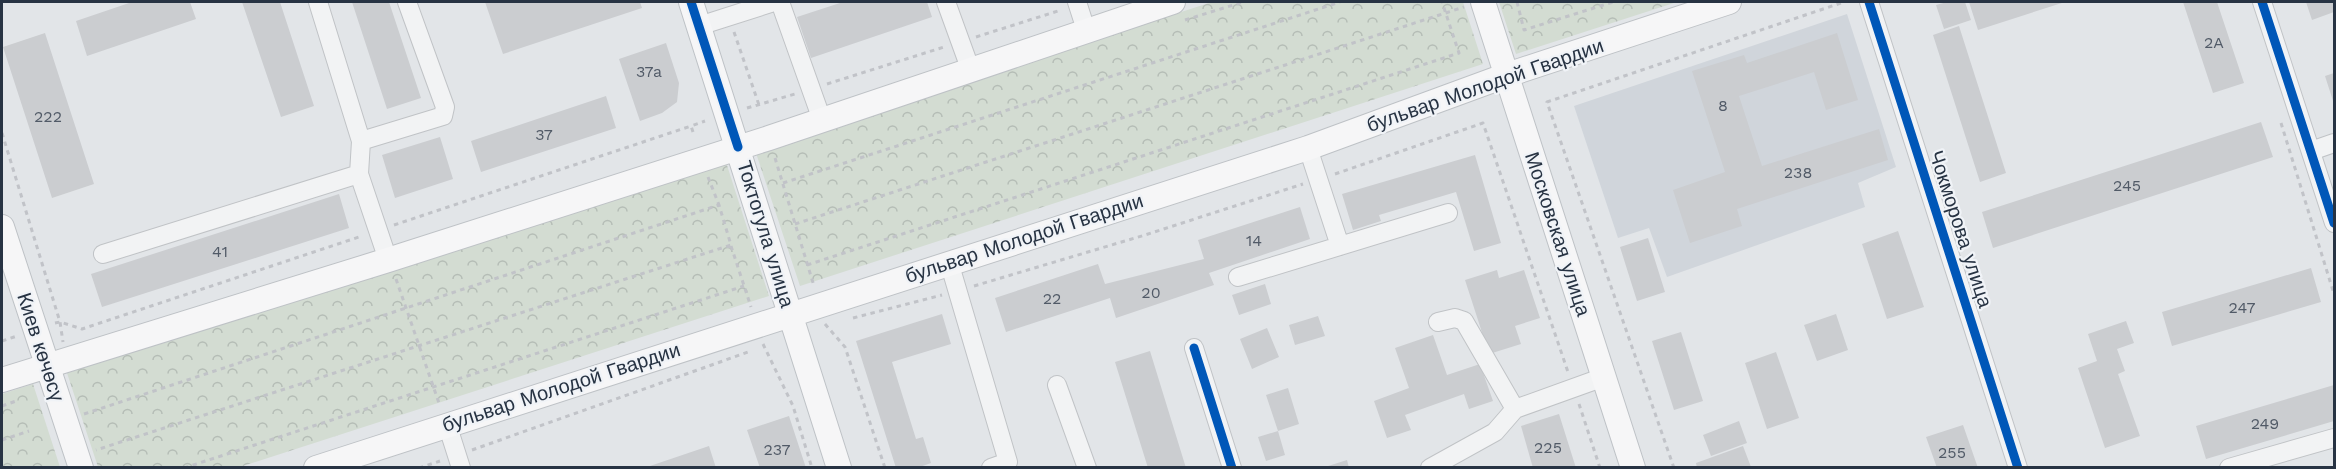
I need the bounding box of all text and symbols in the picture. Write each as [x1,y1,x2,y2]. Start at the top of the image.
street label: бульвар Молодой Гвардии [1363,33,1607,137]
house number: 2A [2204,33,2224,52]
house number: 37a [636,62,662,81]
house number: 8 [1718,96,1728,115]
house number: 222 [34,107,62,126]
house number: 37 [535,125,553,144]
street label: Чокморова улица [1924,147,1998,311]
street label: Московская улица [1520,149,1596,320]
street label: Токтогула улица [732,158,800,311]
house number: 238 [1784,163,1812,182]
house number: 245 [2113,176,2141,195]
street label: бульвар Молодой Гвардии [902,188,1146,288]
house number: 14 [1246,231,1262,250]
house number: 41 [212,242,228,261]
house number: 20 [1141,283,1161,302]
house number: 22 [1043,289,1061,308]
street label: Киев көчөсү [12,290,70,404]
house number: 247 [2229,298,2255,317]
street label: бульвар Молодой Гвардии [439,337,683,437]
house number: 249 [2251,414,2279,433]
house number: 225 [1534,438,1562,457]
house number: 237 [764,440,791,459]
house number: 255 [1938,443,1966,462]

